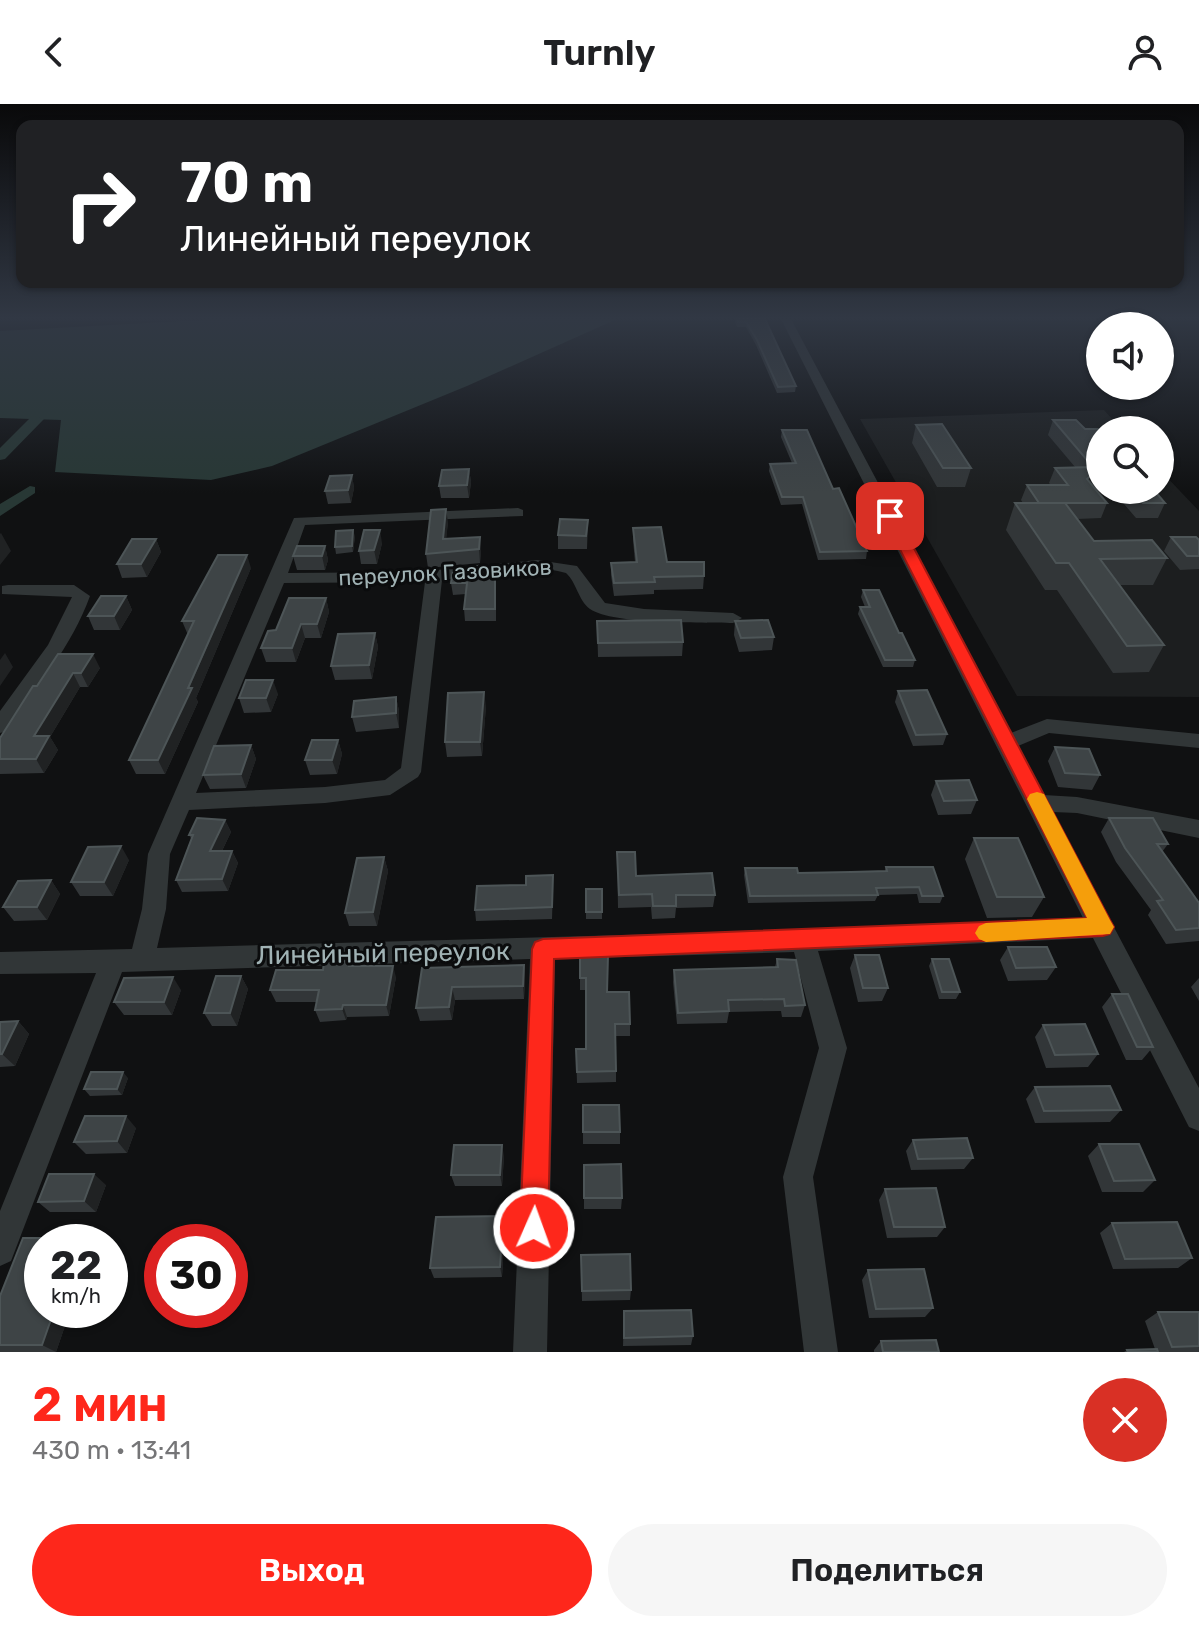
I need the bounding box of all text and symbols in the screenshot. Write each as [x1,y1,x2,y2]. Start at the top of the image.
icon: back [32,30,76,74]
icon: person [1123,30,1167,74]
text: Turnly [543,31,656,74]
text: 70 m [180,150,313,216]
icon: right [48,152,152,256]
text: Линейный переулок [180,217,531,260]
map controls [1086,312,1174,504]
button: sound [1086,312,1174,400]
button: search [1086,416,1174,504]
pin [856,482,924,550]
icon: arrive [868,494,912,538]
street label: переулок Газовиков [338,553,552,592]
street label: Линейный переулок [256,936,510,971]
position arrow [492,1186,576,1270]
speed limit sign: 30 [144,1224,248,1328]
text: 22 [50,1242,102,1289]
text: km/h [51,1284,101,1308]
text: 2 мин [32,1376,168,1433]
button: close [1083,1378,1167,1462]
text: 430 m · 13:41 [32,1435,191,1466]
button: Выход [32,1524,592,1616]
button: Поделиться [608,1524,1167,1616]

